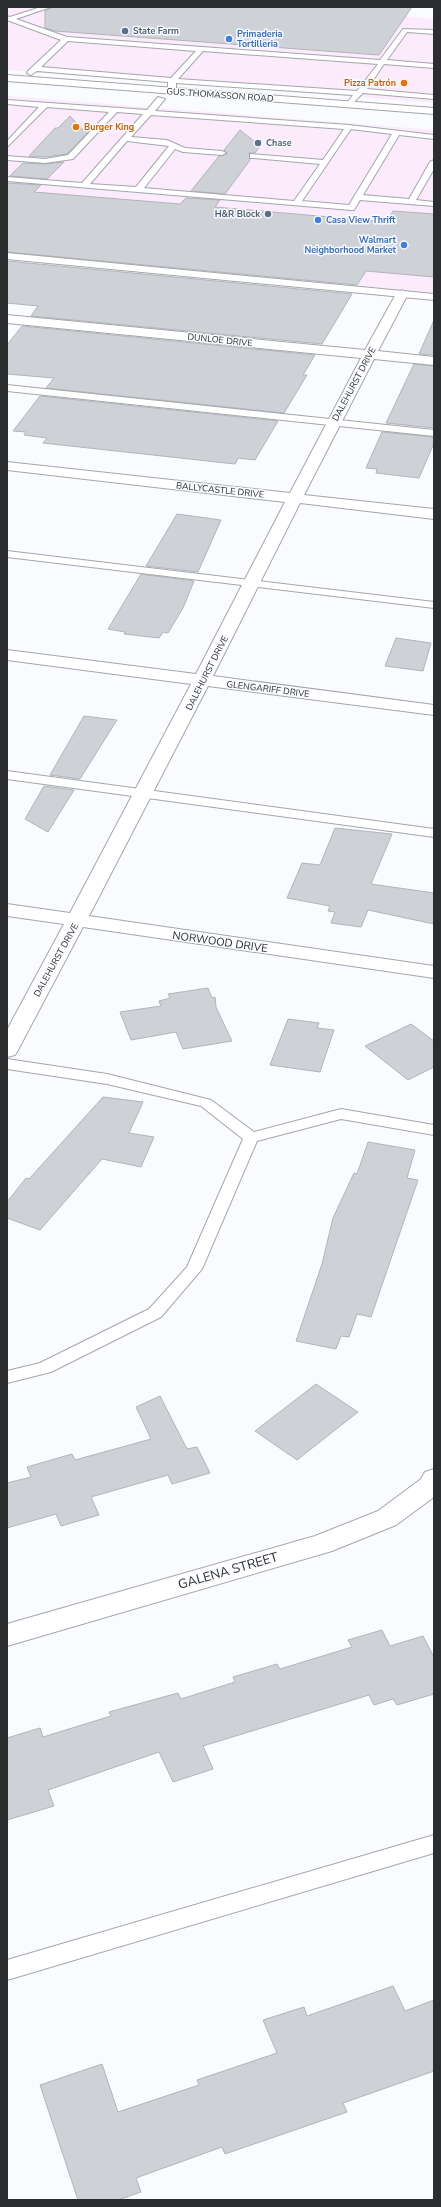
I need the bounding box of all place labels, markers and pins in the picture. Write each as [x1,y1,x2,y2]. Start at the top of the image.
place label: State Farm [133,25,179,37]
marker: State Farm [120,26,130,36]
place label: Primaderia Tortilleria [237,28,283,50]
marker: Primaderia Tortilleria [224,34,234,44]
place label: Pizza Patrón [344,77,396,89]
marker: Pizza Patrón [399,78,409,88]
place label: Burger King [84,121,134,133]
marker: Burger King [71,122,81,132]
place label: Chase [266,137,292,149]
marker: Chase [253,138,263,148]
place label: H&R Block [215,208,260,220]
marker: H&R Block [263,209,273,219]
place label: Casa View Thrift [326,214,396,226]
marker: Casa View Thrift [313,215,323,225]
place label: Walmart Neighborhood Market [305,234,397,256]
marker: Walmart Neighborhood Market [399,240,409,250]

